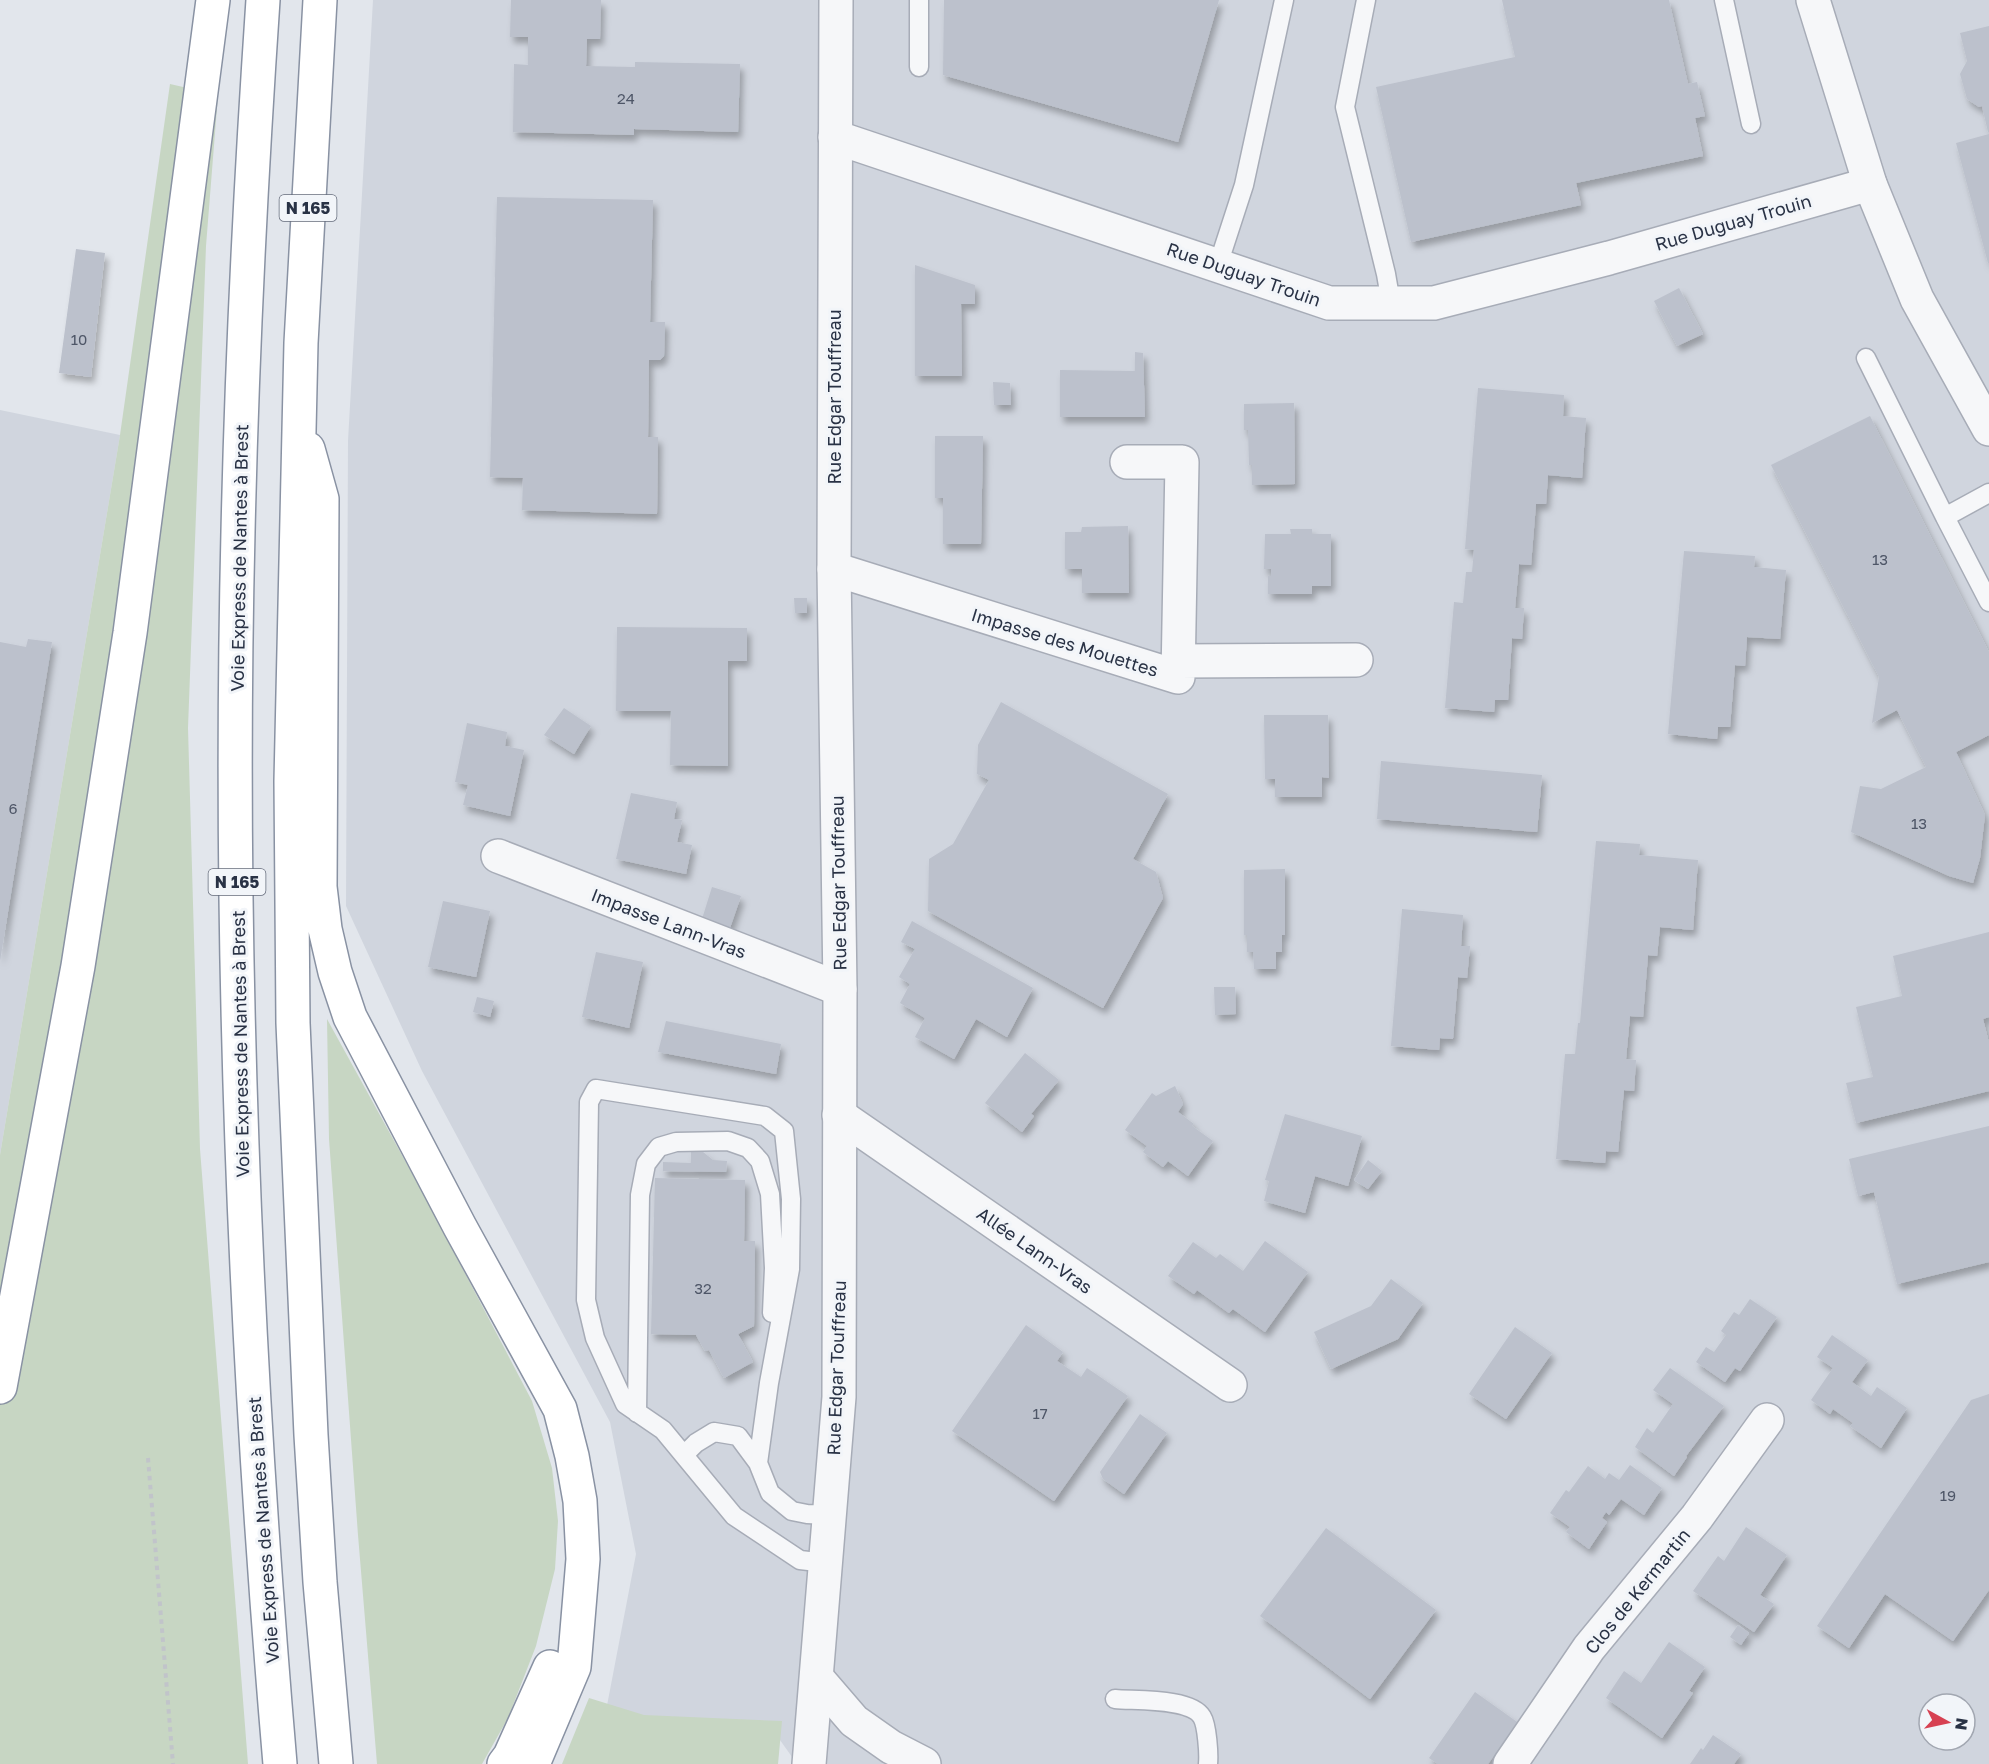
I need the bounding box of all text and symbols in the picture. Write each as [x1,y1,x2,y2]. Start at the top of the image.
house number: 24 [617,89,635,107]
street label: Rue Duguay Trouin [1652,189,1814,255]
road number: N 165 [280,195,336,221]
street label: Rue Duguay Trouin [1164,237,1324,311]
street label: Rue Edgar Touffreau [823,309,845,485]
house number: 10 [71,330,87,348]
street label: Voie Express de Nantes à Brest [226,424,252,692]
house number: 13 [1872,550,1888,568]
street label: Impasse des Mouettes [969,603,1161,681]
street label: Rue Edgar Touffreau [825,795,851,971]
house number: 6 [8,799,18,817]
house number: 13 [1911,814,1927,832]
road number: N 165 [208,869,266,895]
street label: Impasse Lann-Vras [588,883,750,963]
street label: Voie Express de Nantes à Brest [227,910,253,1178]
street label: Allée Lann-Vras [973,1202,1097,1298]
house number: 32 [694,1279,712,1297]
street label: Rue Edgar Touffreau [822,1280,850,1456]
street label: Voie Express de Nantes à Brest [243,1396,283,1664]
house number: 17 [1032,1404,1048,1422]
house number: 19 [1940,1486,1956,1504]
street label: Clos de Kermartin [1580,1524,1694,1658]
north arrow [1917,1692,1977,1752]
text: N [1951,1717,1973,1732]

